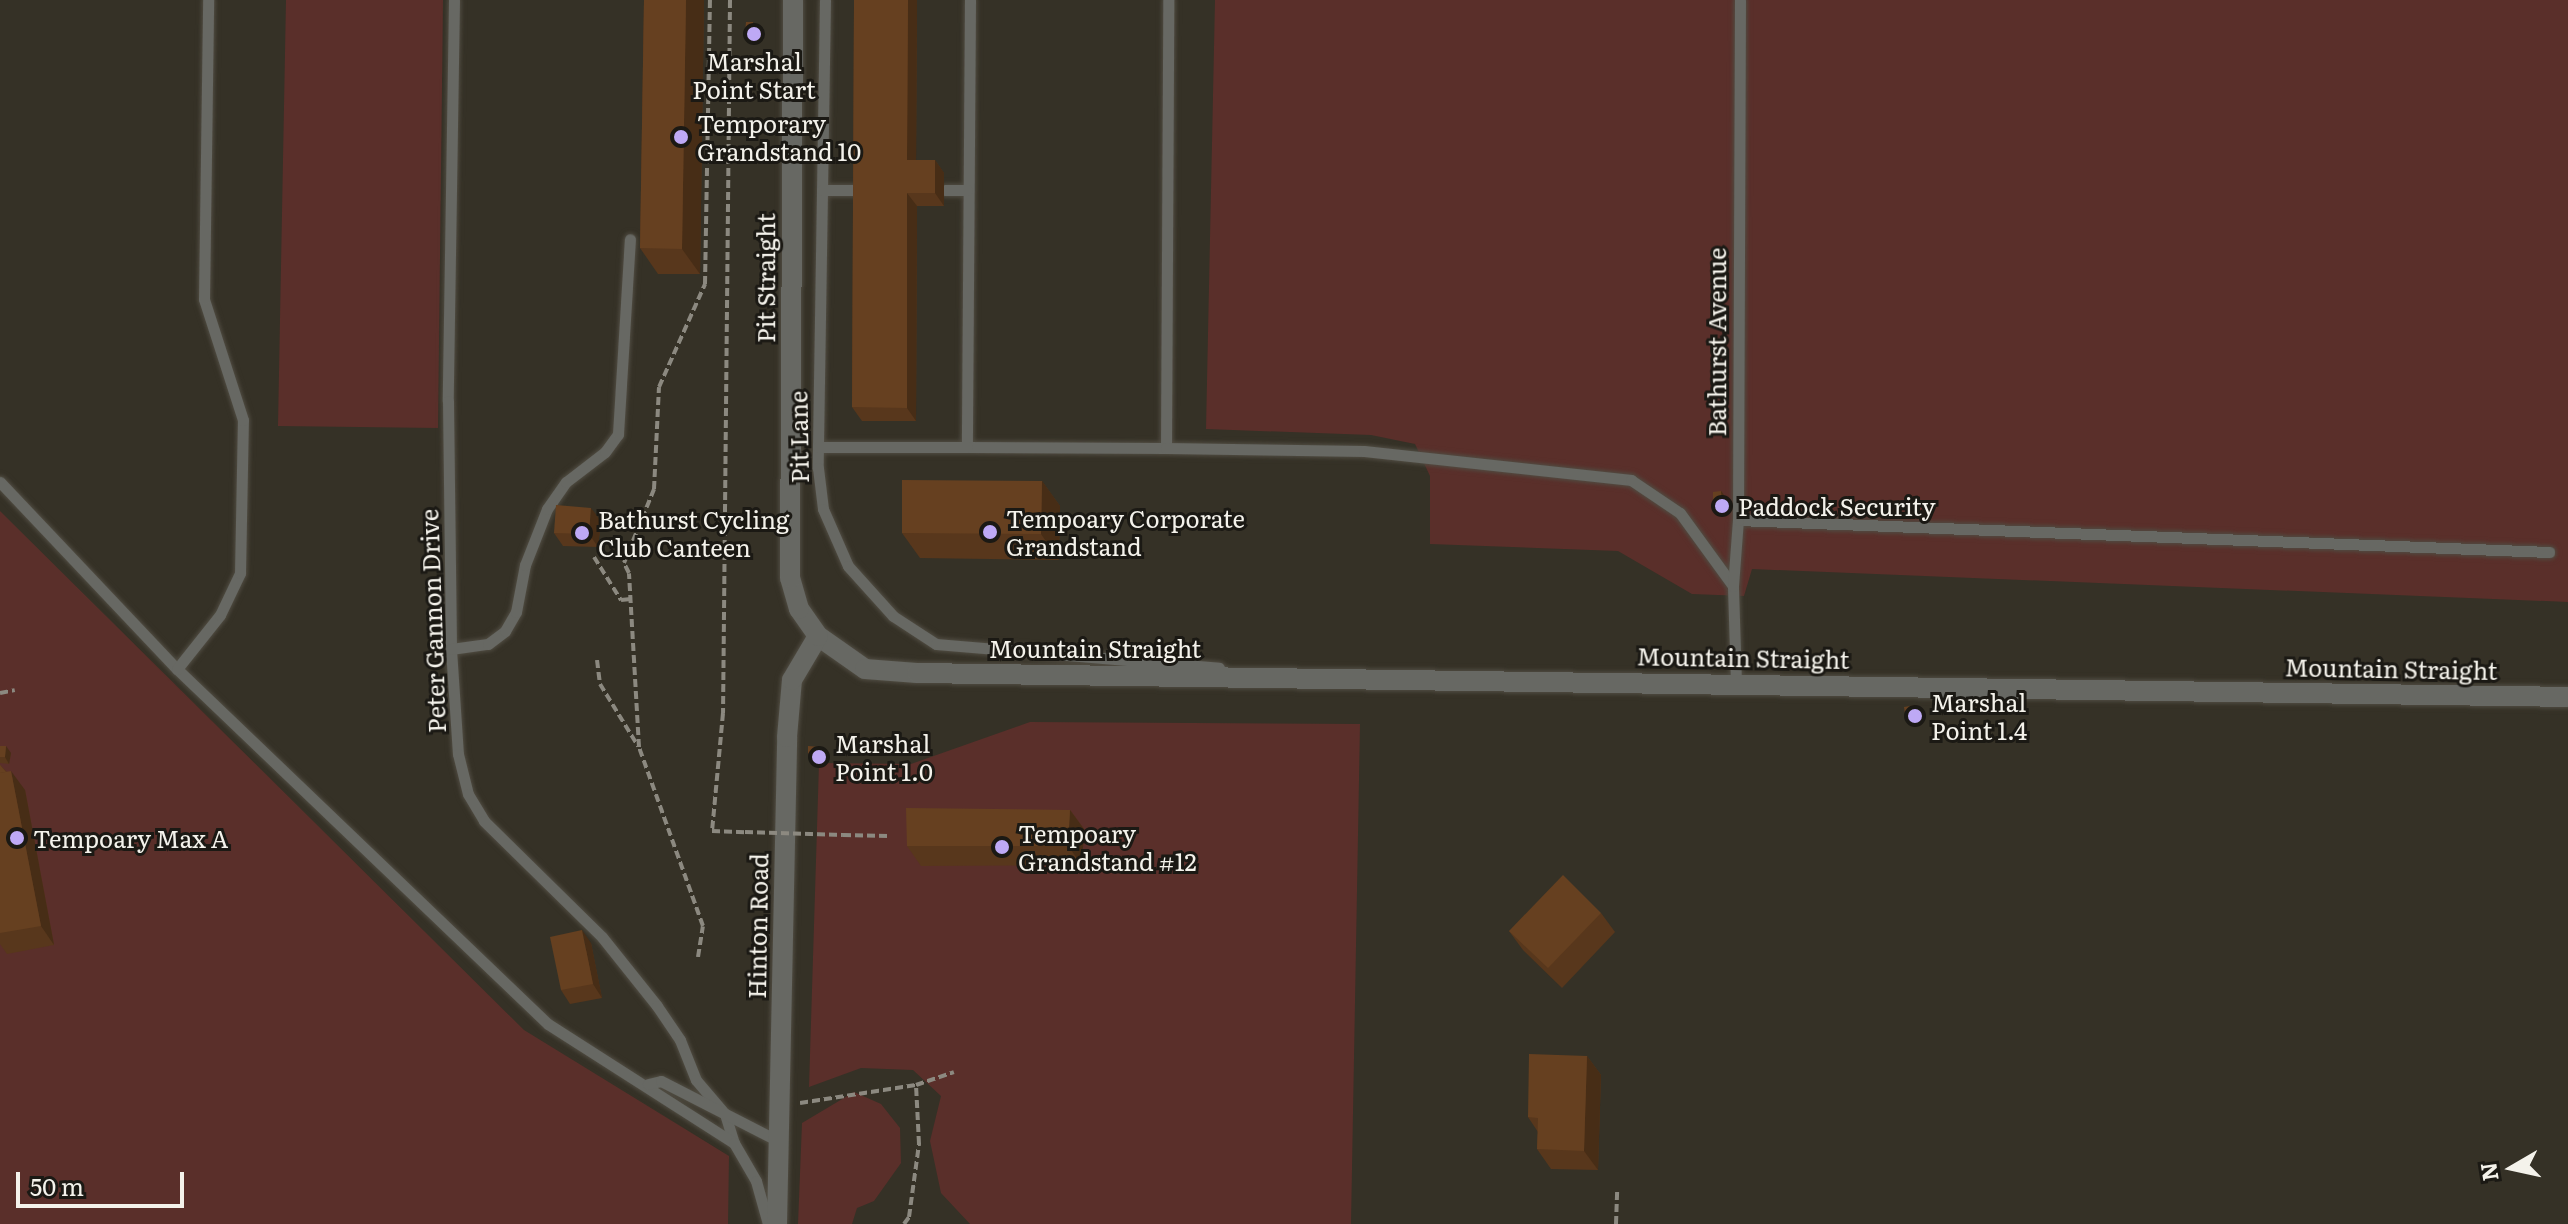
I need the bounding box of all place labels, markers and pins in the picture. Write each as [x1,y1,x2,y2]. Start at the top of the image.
marker: Marshal Point Start [745,25,763,43]
place label: Marshal Point Start [692,47,816,103]
place label: Temporary Grandstand 10 [697,109,861,165]
marker: Temporary Grandstand 10 [672,128,690,146]
place label: Paddock Security [1738,492,1935,520]
marker: Paddock Security [1713,497,1731,515]
place label: Tempoary Corporate Grandstand [1006,504,1245,560]
place label: Bathurst Cycling Club Canteen [598,505,789,561]
marker: Tempoary Corporate Grandstand [981,523,999,541]
marker: Bathurst Cycling Club Canteen [573,524,591,542]
place label: Marshal Point 1.4 [1931,688,2027,744]
marker: Marshal Point 1.4 [1906,707,1924,725]
place label: Marshal Point 1.0 [835,729,933,785]
marker: Marshal Point 1.0 [810,748,828,766]
place label: Tempoary Grandstand #12 [1018,819,1197,875]
place label: Tempoary Max A [33,824,228,852]
marker: Tempoary Max A [8,829,26,847]
marker: Tempoary Grandstand #12 [993,838,1011,856]

